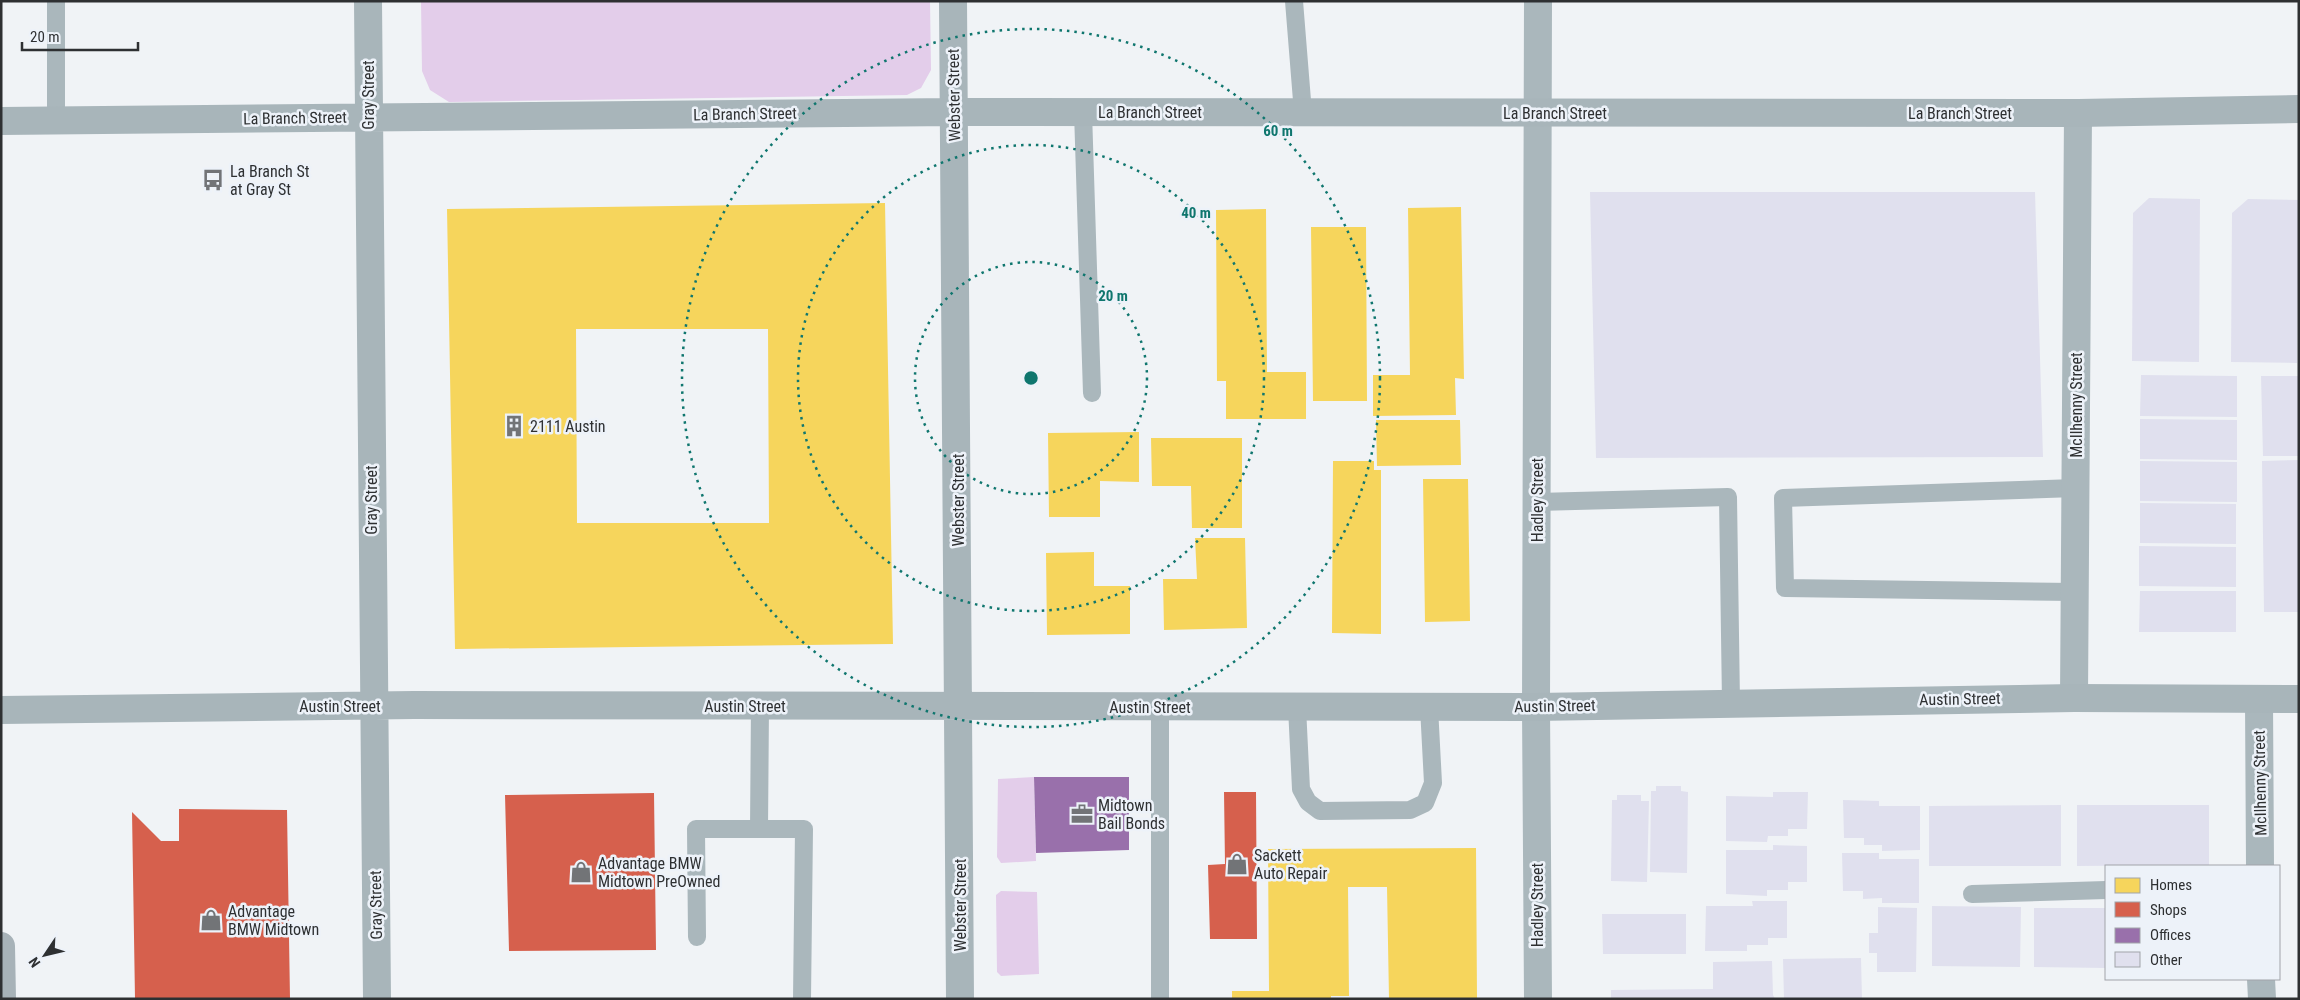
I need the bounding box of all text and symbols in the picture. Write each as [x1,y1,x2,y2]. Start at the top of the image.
scale bar [22,20,139,52]
text: 20 m [30,28,60,46]
street label: Webster Street [944,48,964,142]
street label: Gray Street [359,60,378,130]
street label: La Branch Street [1098,103,1202,122]
street label: La Branch Street [693,104,797,124]
street label: La Branch Street [1503,104,1607,123]
street label: La Branch Street [1908,104,2012,123]
street label: La Branch Street [243,108,347,128]
text: 60 m [1263,122,1293,140]
place label: La Branch St at Gray St [230,162,310,199]
bus stop icon: La Branch St at Gray St [200,167,226,193]
text: 40 m [1181,204,1211,222]
text: 20 m [1098,287,1128,305]
street label: McIlhenny Street [2067,352,2086,458]
centre of rings [1022,369,1040,387]
building icon: 2111 Austin [501,413,527,439]
place label: 2111 Austin [530,417,606,436]
street label: Webster Street [949,453,968,546]
street label: Hadley Street [1528,458,1547,542]
street label: Gray Street [362,465,381,535]
street label: Austin Street [1919,689,2001,709]
street label: Austin Street [1514,696,1596,716]
street label: Austin Street [299,697,381,716]
street label: Austin Street [704,697,786,716]
street label: Austin Street [1109,698,1191,717]
street label: McIlhenny Street [2250,730,2270,836]
place label: Midtown Bail Bonds [1098,796,1165,833]
office icon: Midtown Bail Bonds [1069,801,1095,827]
place label: Sackett Auto Repair [1254,846,1327,883]
shop icon: Sackett Auto Repair [1224,851,1250,877]
place label: Advantage BMW Midtown PreOwned [598,854,720,891]
street label: Webster Street [951,858,970,951]
shop icon: Advantage BMW Midtown PreOwned [568,859,594,885]
street label: Hadley Street [1528,863,1547,947]
legend [2105,865,2280,980]
street label: Gray Street [366,870,386,940]
text: Homes [2150,876,2192,894]
text: Shops [2150,901,2187,919]
place label: Advantage BMW Midtown [228,902,319,939]
shop icon: Advantage BMW Midtown [198,907,224,933]
text: Offices [2150,926,2191,944]
north arrow [20,930,70,980]
text: Other [2150,951,2183,969]
text: N [25,954,43,971]

